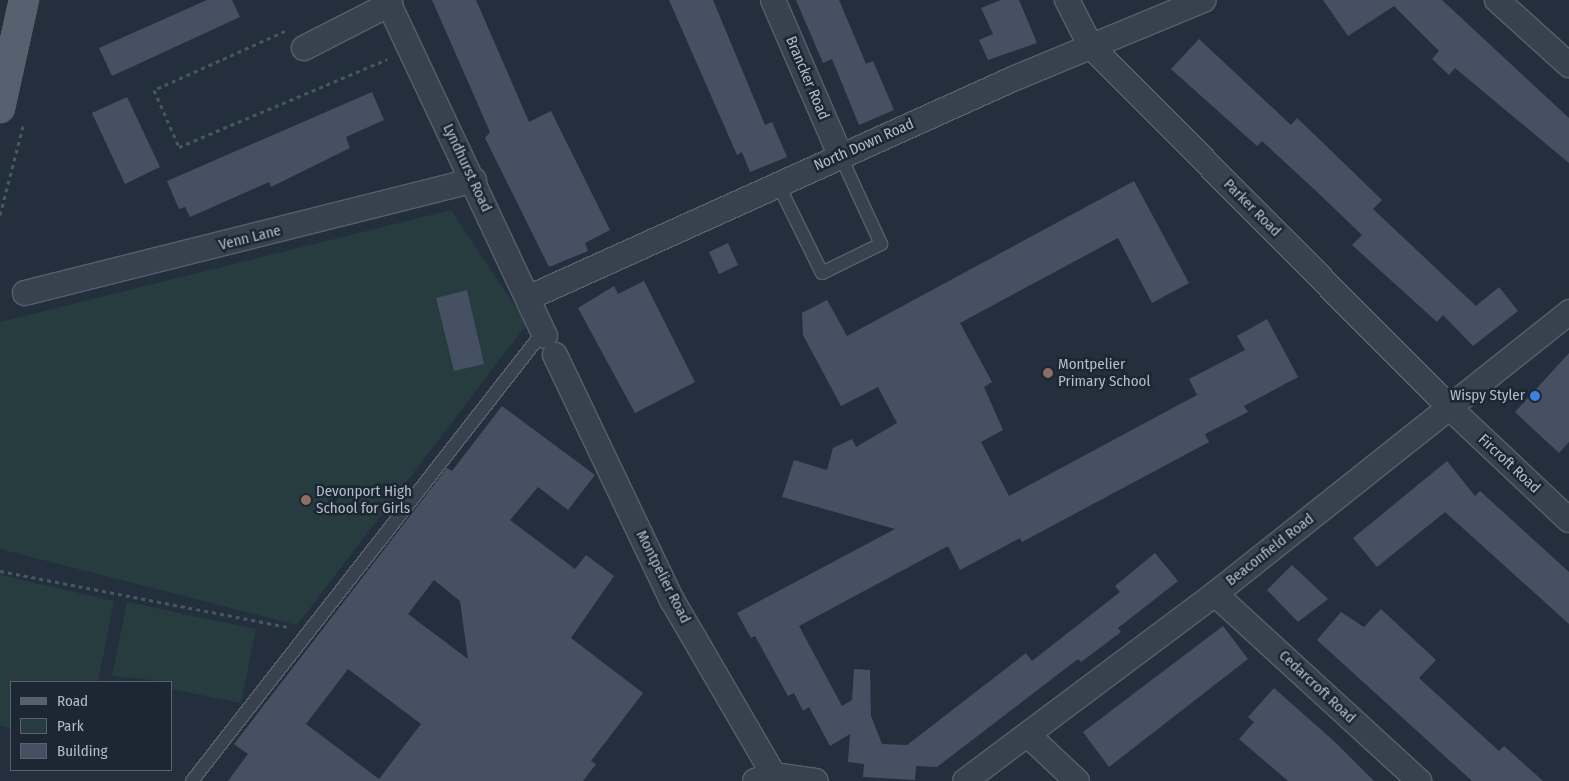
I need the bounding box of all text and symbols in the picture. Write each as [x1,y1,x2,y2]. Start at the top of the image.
street label: Brancker Road [781,34,833,122]
street label: North Down Road [811,115,917,175]
street label: Lyndhurst Road [439,121,495,215]
street label: Parker Road [1220,176,1284,240]
street label: Venn Lane [217,222,283,254]
place label: Montpelier Primary School [1058,355,1150,390]
marker: Montpelier Primary School [1042,367,1054,379]
place label: Wispy Styler [1450,387,1525,405]
marker: Wispy Styler [1529,390,1541,402]
street label: Fircroft Road [1474,431,1544,497]
place label: Devonport High School for Girls [316,482,412,517]
marker: Devonport High School for Girls [300,494,312,506]
street label: Beaconfield Road [1222,510,1318,590]
street label: Montpelier Road [632,528,694,626]
street label: Cedarcroft Road [1275,647,1359,727]
legend [10,681,172,771]
text: Road [57,692,88,710]
text: Park [57,717,84,735]
text: Building [57,742,108,760]

